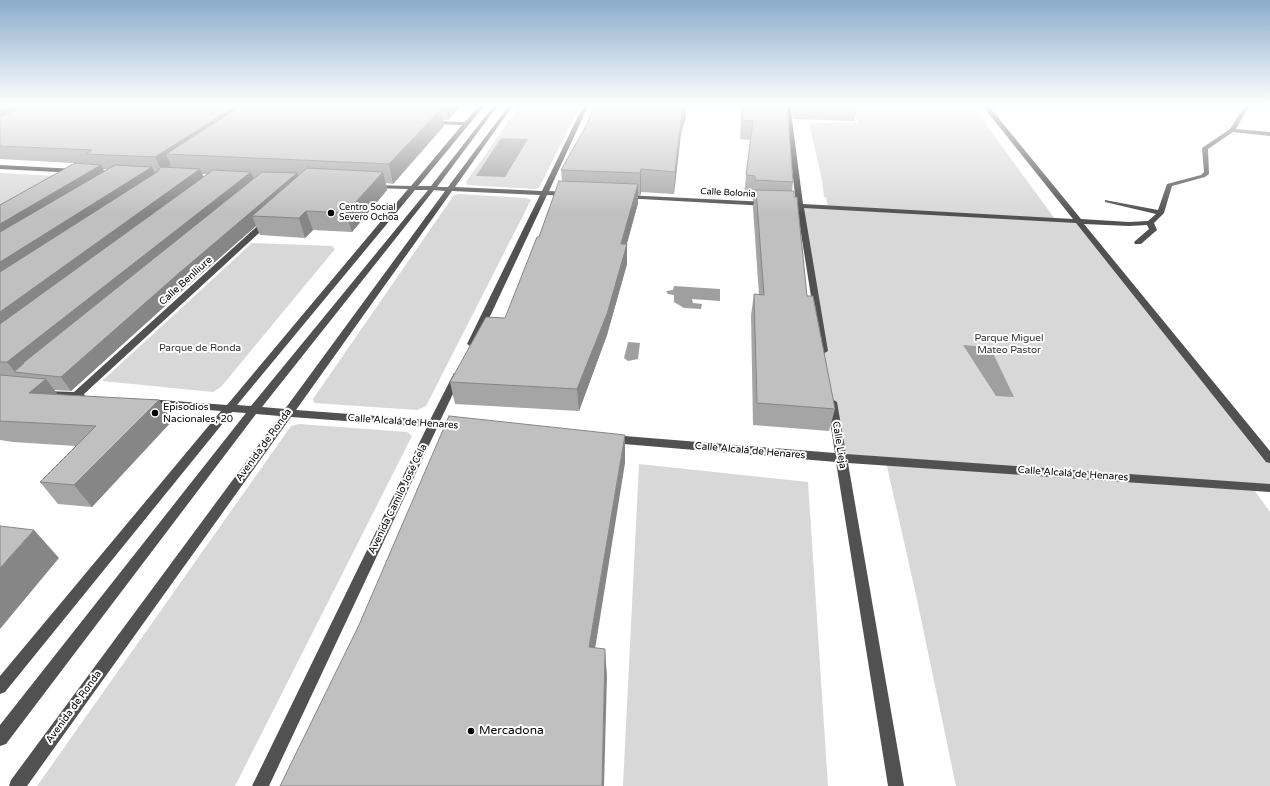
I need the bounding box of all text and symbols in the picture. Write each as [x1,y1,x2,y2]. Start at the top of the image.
street label: Calle Bolonia [700,186,756,200]
place label: Centro Social Severo Ochoa [339,203,398,224]
marker: Centro Social Severo Ochoa [326,208,336,218]
street label: Calle Benlliure [157,254,215,308]
park label: Parque Miguel Mateo Pastor [974,332,1044,356]
park label: Parque de Ronda [159,342,241,354]
place label: Episodios Nacionales, 20 [163,401,233,424]
street label: Avenida de Ronda [234,406,294,484]
marker: Episodios Nacionales, 20 [150,408,160,418]
street label: Calle Alcalá de Henares [347,412,459,432]
street label: Calle Lieja [829,420,849,470]
street label: Calle Alcalá de Henares [694,440,806,462]
street label: Avenida Camilo José Cela [366,442,430,556]
street label: Calle Alcalá de Henares [1017,464,1129,484]
street label: Avenida de Ronda [44,668,104,746]
place label: Mercadona [479,724,544,738]
marker: Mercadona [466,726,476,736]

